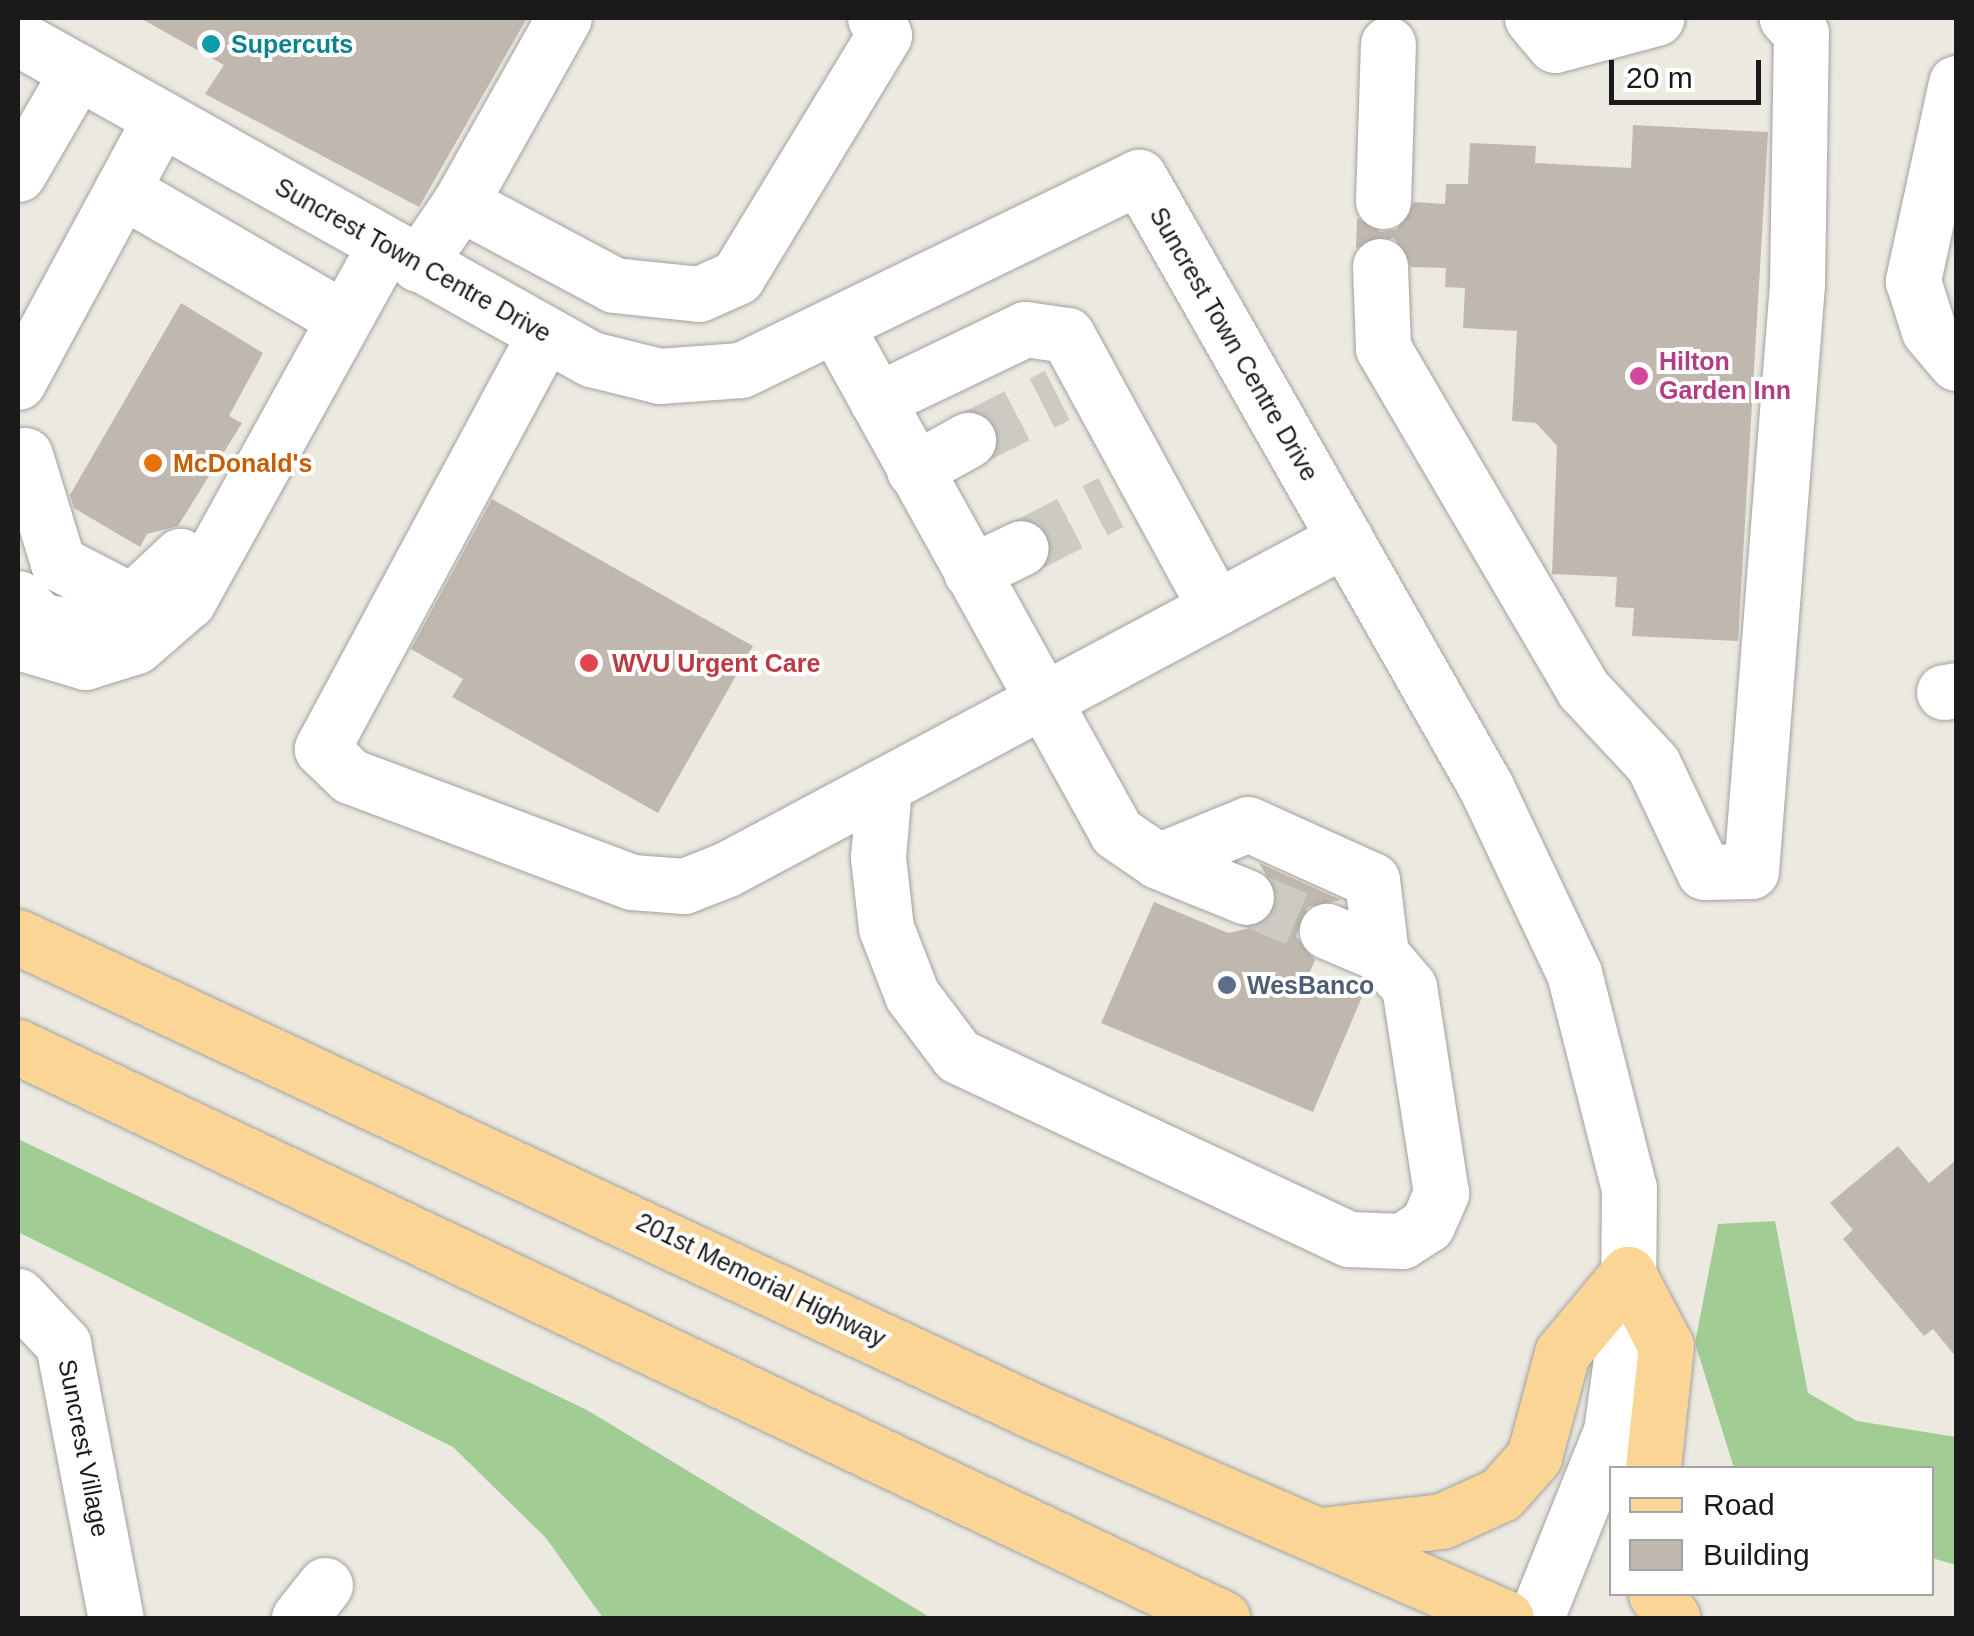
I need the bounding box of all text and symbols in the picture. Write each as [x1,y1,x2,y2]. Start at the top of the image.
place label: Supercuts [231,29,353,59]
marker: Supercuts [200,33,222,55]
scale bar [1614,40,1766,102]
text: 20 m [1626,61,1693,94]
street label: Suncrest Town Centre Drive [270,171,556,349]
street label: Suncrest Town Centre Drive [1143,202,1325,486]
place label: Hilton Garden Inn [1659,347,1791,406]
marker: Hilton Garden Inn [1628,365,1650,387]
place label: McDonald's [173,448,312,478]
marker: McDonald's [142,452,164,474]
place label: WVU Urgent Care [612,648,820,678]
marker: WVU Urgent Care [576,650,602,676]
place label: WesBanco [1247,970,1374,1000]
marker: WesBanco [1216,974,1238,996]
street label: 201st Memorial Highway [631,1207,891,1353]
street label: Suncrest Village [52,1357,116,1539]
legend [1609,1466,1934,1596]
text: Road [1703,1488,1775,1521]
text: Building [1703,1538,1810,1571]

